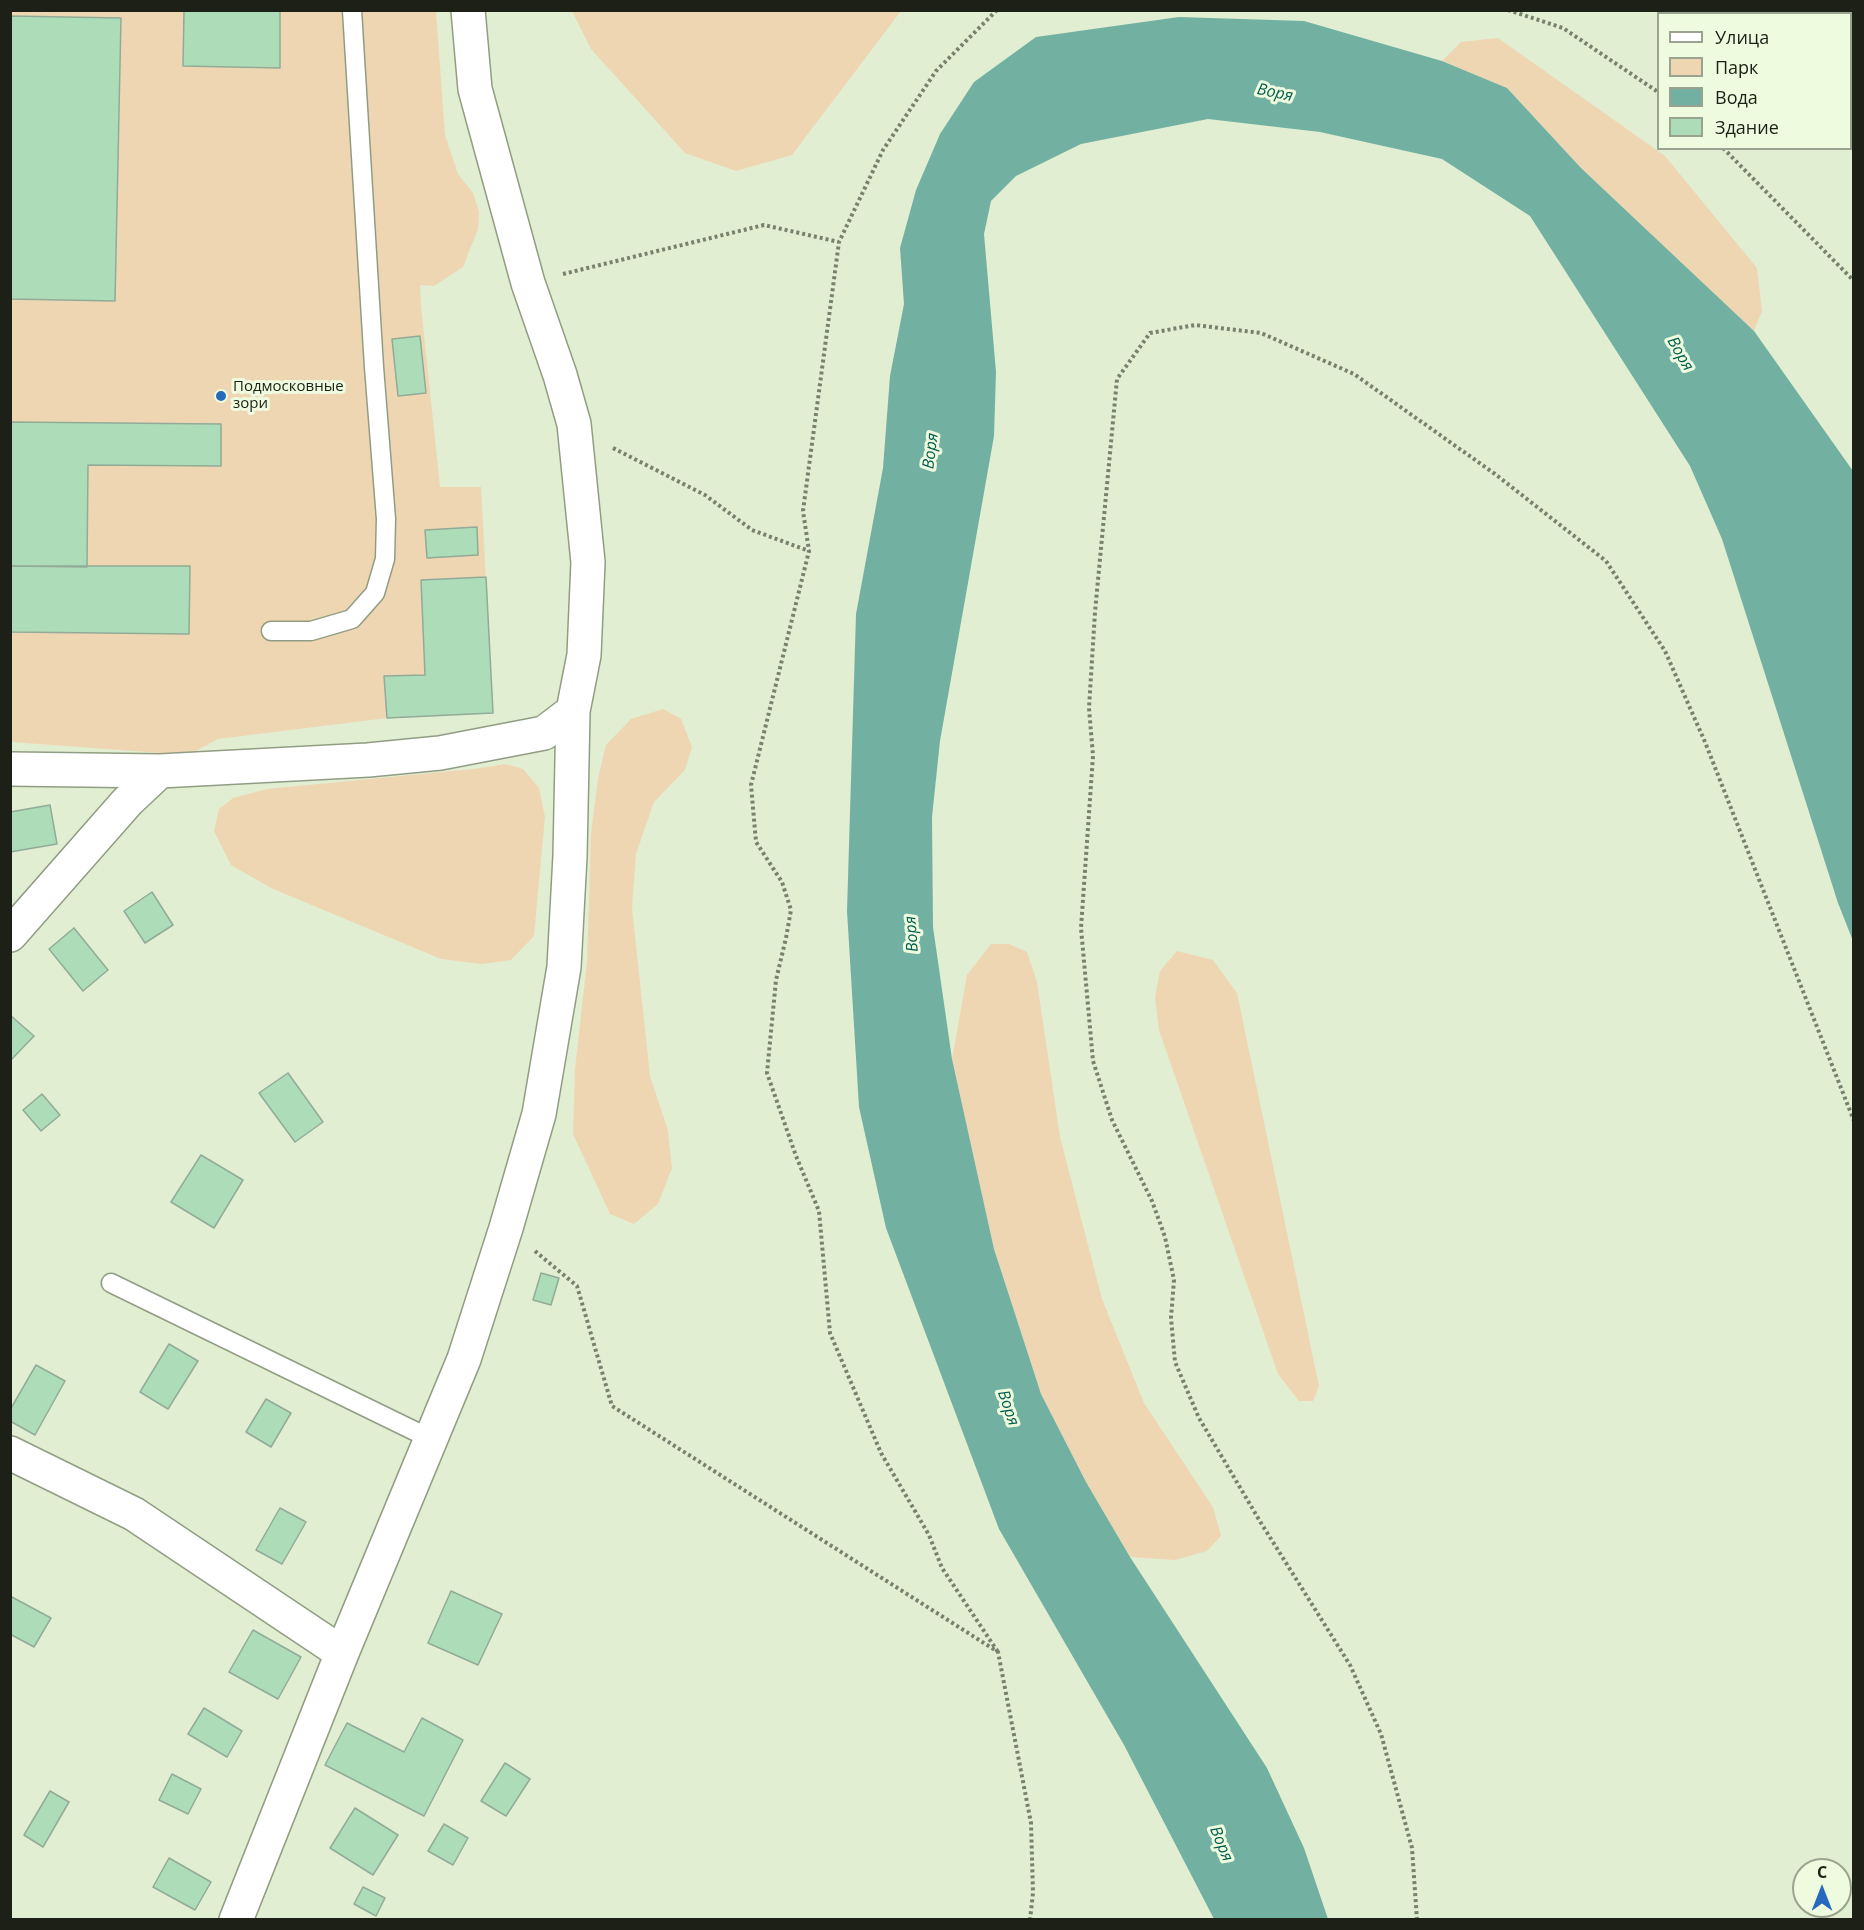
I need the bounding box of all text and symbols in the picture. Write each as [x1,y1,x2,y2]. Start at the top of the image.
legend [1657,12,1852,150]
text: Улица [1715,25,1769,49]
text: Парк [1715,55,1758,79]
water label: Воря [1255,80,1295,106]
text: Вода [1715,85,1758,109]
text: Здание [1715,115,1779,139]
water label: Воря [1663,333,1697,375]
place label: Подмосковные зори [233,378,344,413]
marker: Подмосковные зори [214,389,228,403]
water label: Воря [919,432,943,470]
water label: Воря [901,915,923,953]
water label: Воря [993,1388,1023,1428]
water label: Воря [1205,1824,1237,1864]
north arrow [1792,1858,1852,1918]
text: С [1817,1861,1827,1883]

